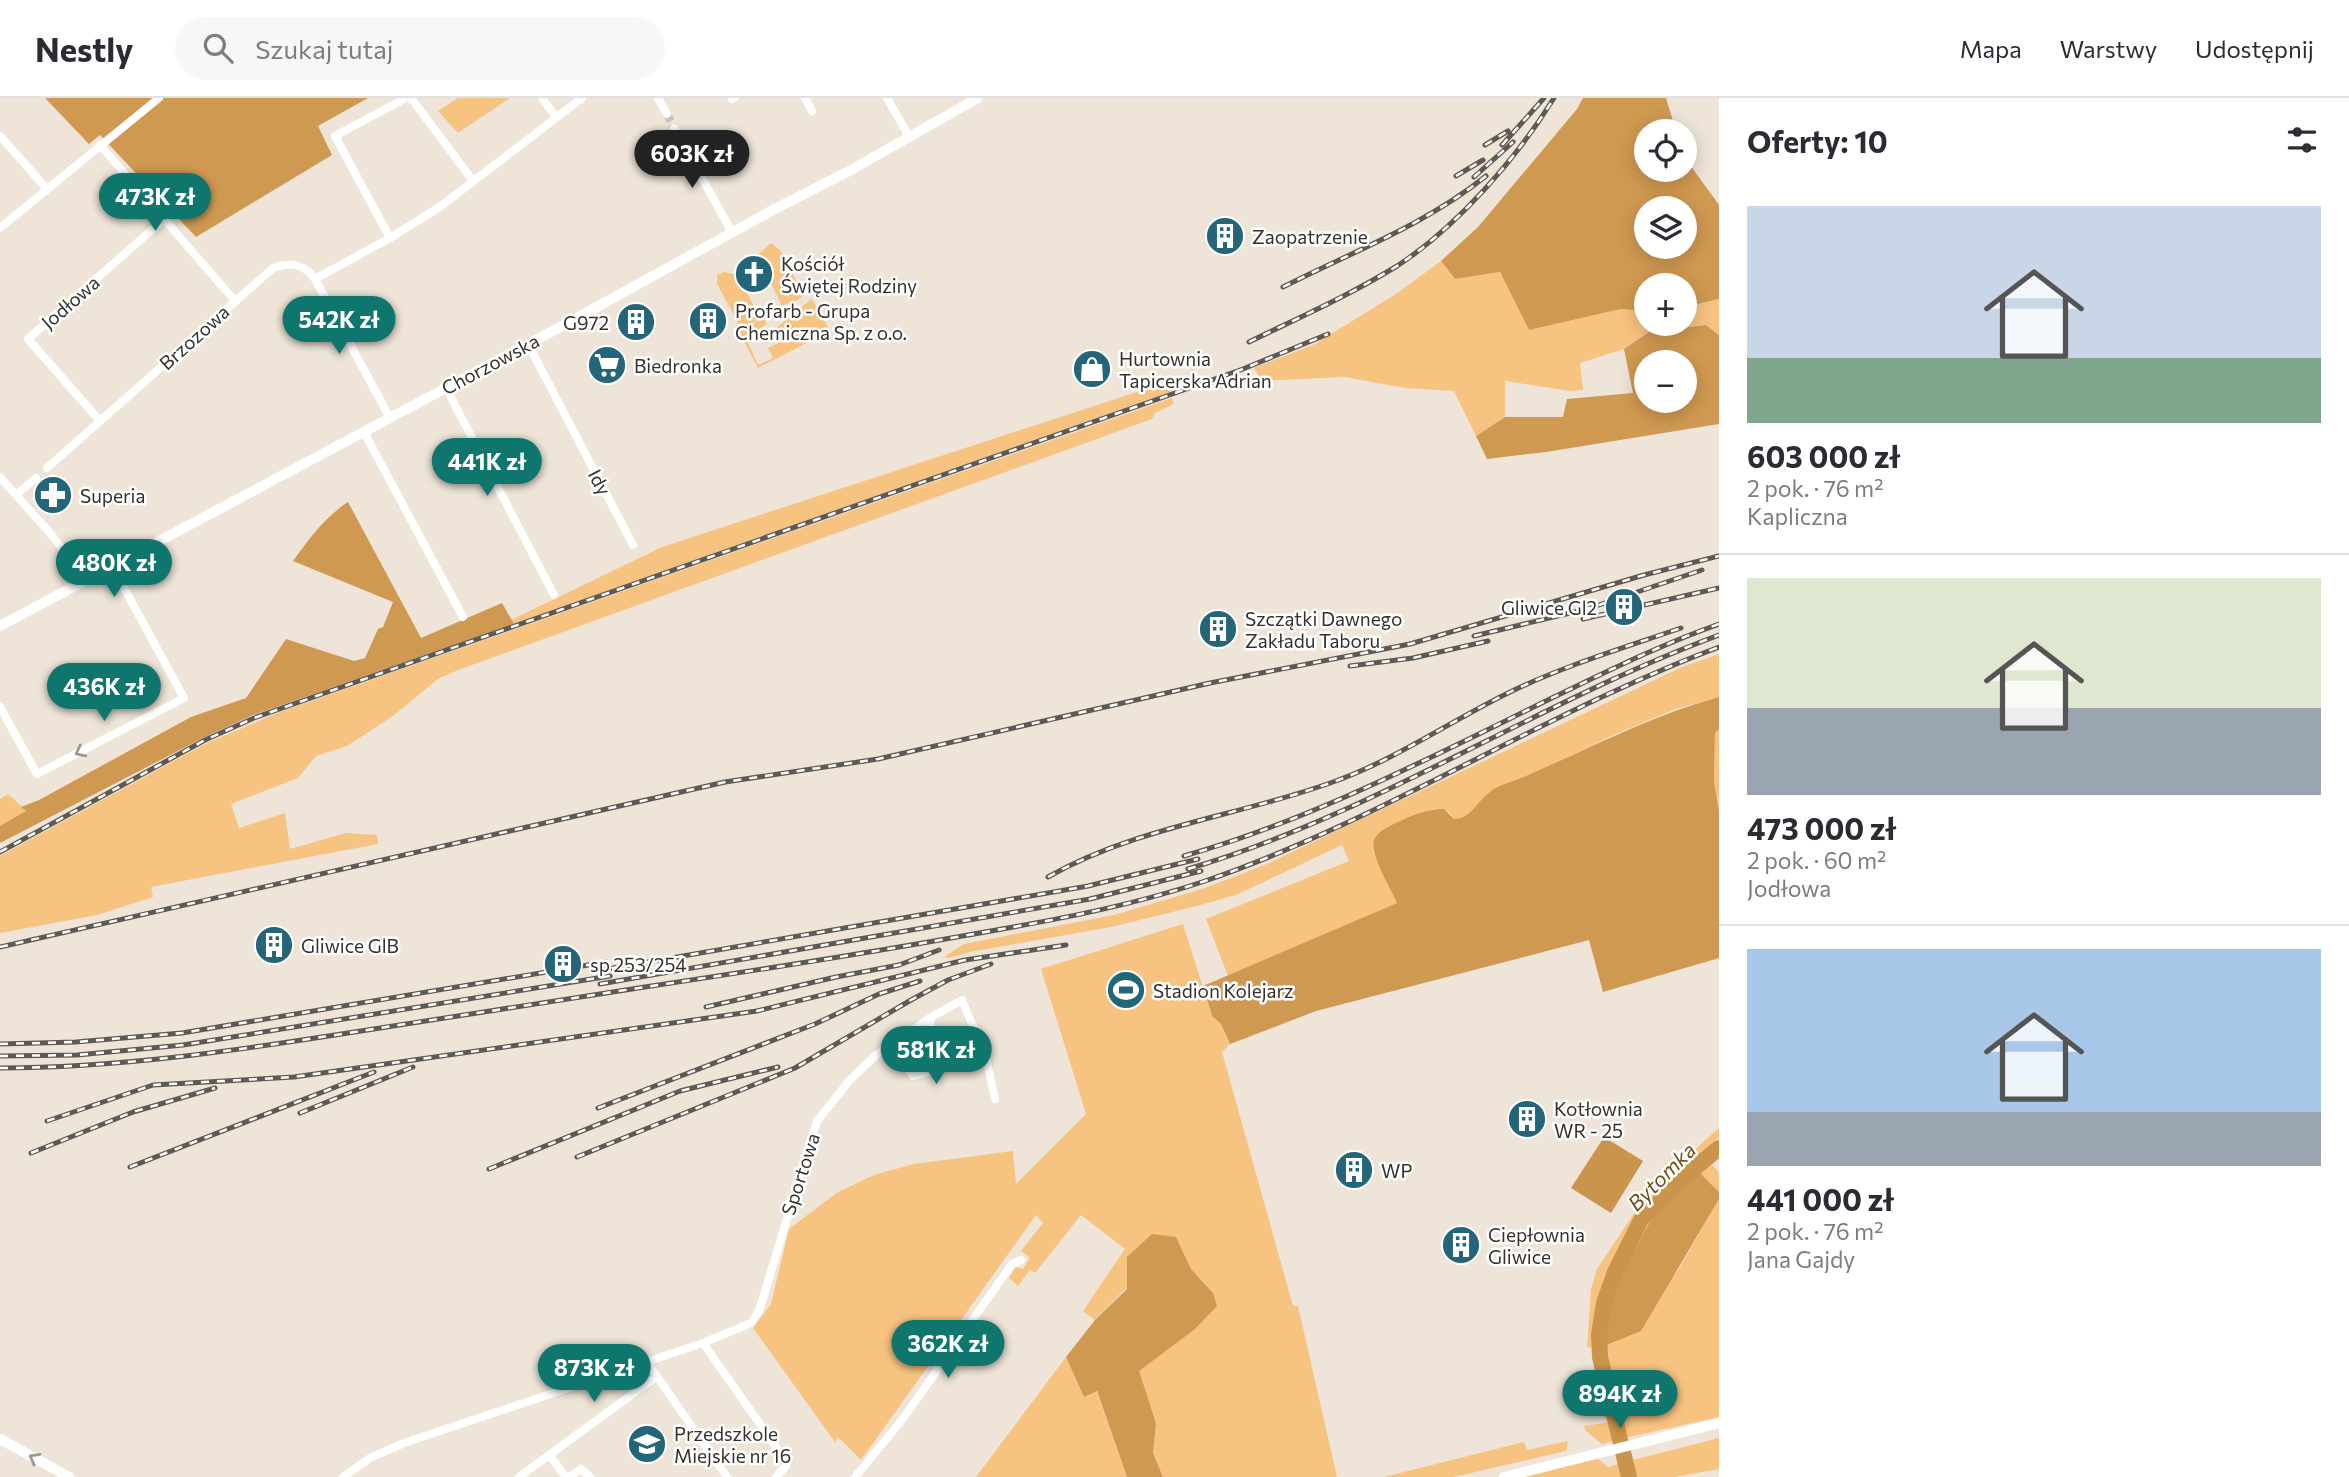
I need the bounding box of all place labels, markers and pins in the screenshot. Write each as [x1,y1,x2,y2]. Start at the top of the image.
pin: 603K zł [627,130,757,190]
pin: 473K zł [90,174,220,233]
building icon: Zaopatrzenie [1204,215,1246,257]
place label: Zaopatrzenie [1252,225,1368,248]
place label: Kościół Świętej Rodziny [781,252,917,297]
church icon: Kościół Świętej Rodziny [733,253,775,295]
pin: 542K zł [274,296,404,356]
place label: Profarb - Grupa Chemiczna Sp. z o.o. [735,299,907,344]
building icon: Profarb - Grupa Chemiczna Sp. z o.o. [687,300,729,342]
building icon: G972 [615,301,657,343]
place label: G972 [563,311,609,334]
supermarket icon: Biedronka [586,344,628,386]
place label: Hurtownia Tapicerska Adrian [1119,347,1272,392]
shop icon: Hurtownia Tapicerska Adrian [1071,348,1113,390]
place label: Biedronka [634,354,722,377]
pin: 441K zł [422,438,552,498]
pharmacy icon: Superia [32,474,74,516]
place label: Superia [80,484,145,507]
pin: 480K zł [49,540,179,599]
building icon: Gliwice Gl2 [1603,586,1645,628]
place label: Gliwice Gl2 [1501,596,1597,619]
place label: Szczątki Dawnego Zakładu Taboru [1245,607,1402,652]
building icon: Szczątki Dawnego Zakładu Taboru [1197,608,1239,650]
pin: 436K zł [39,664,169,723]
building icon: Gliwice GlB [253,924,295,966]
place label: Gliwice GlB [301,934,399,957]
building icon: sp 253/254 [542,943,584,985]
place label: sp 253/254 [590,953,687,976]
sports icon: Stadion Kolejarz [1105,969,1147,1011]
place label: Stadion Kolejarz [1153,979,1294,1002]
pin: 581K zł [871,1026,1001,1086]
place label: Kotłownia WR - 25 [1554,1097,1643,1142]
building icon: Kotłownia WR - 25 [1506,1098,1548,1140]
building icon: WP [1333,1149,1375,1191]
place label: WP [1381,1159,1412,1182]
place label: Ciepłownia Gliwice [1488,1223,1585,1268]
building icon: Ciepłownia Gliwice [1440,1224,1482,1266]
pin: 362K zł [883,1320,1013,1380]
pin: 873K zł [529,1344,659,1404]
pin: 894K zł [1555,1370,1685,1430]
place label: Przedszkole Miejskie nr 16 [674,1422,791,1467]
school or university icon: Przedszkole Miejskie nr 16 [626,1423,668,1465]

